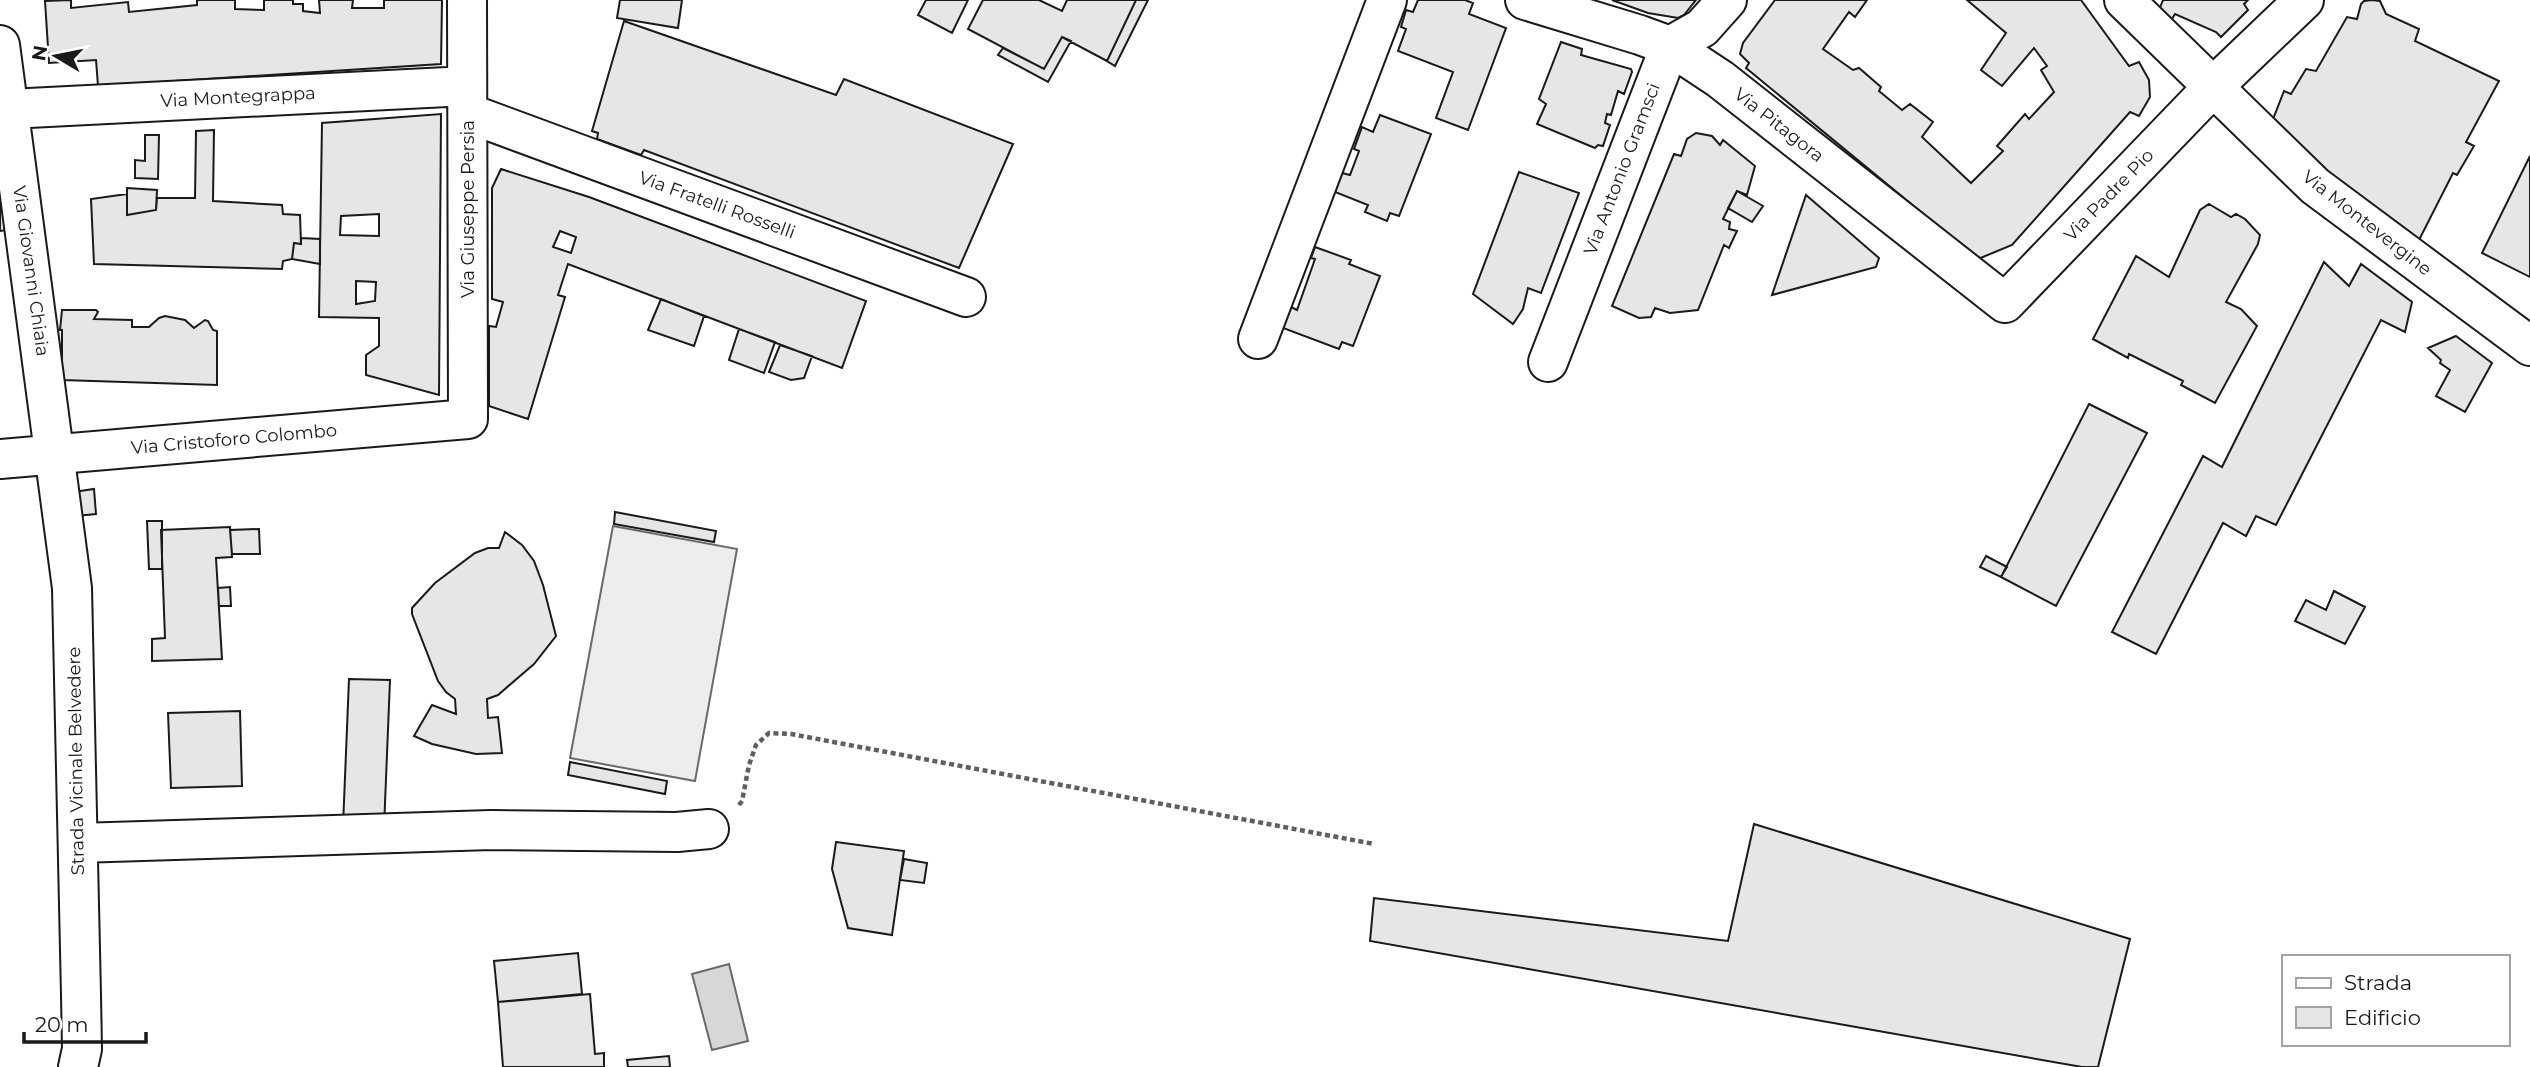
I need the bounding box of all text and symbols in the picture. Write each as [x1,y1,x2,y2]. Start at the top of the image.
north arrow [21,21,91,91]
text: N [27,44,52,63]
street label: Via Antonio Gramsci [1579,80,1665,258]
street label: Via Montegrappa [160,82,316,112]
street label: Via Pitagora [1730,83,1828,167]
street label: Via Giuseppe Persia [457,120,479,298]
street label: Via Padre Pio [2060,144,2158,246]
street label: Via Fratelli Rosselli [636,166,798,244]
street label: Via Montevergine [2298,166,2436,280]
street label: Via Giovanni Chiaia [8,184,54,358]
street label: Via Cristoforo Colombo [130,419,338,459]
street label: Strada Vicinale Belvedere [63,646,89,876]
legend [2282,955,2509,1046]
text: Strada [2344,970,2412,995]
scale bar [24,1000,147,1044]
text: Edificio [2344,1005,2421,1030]
text: 20 m [35,1012,89,1037]

